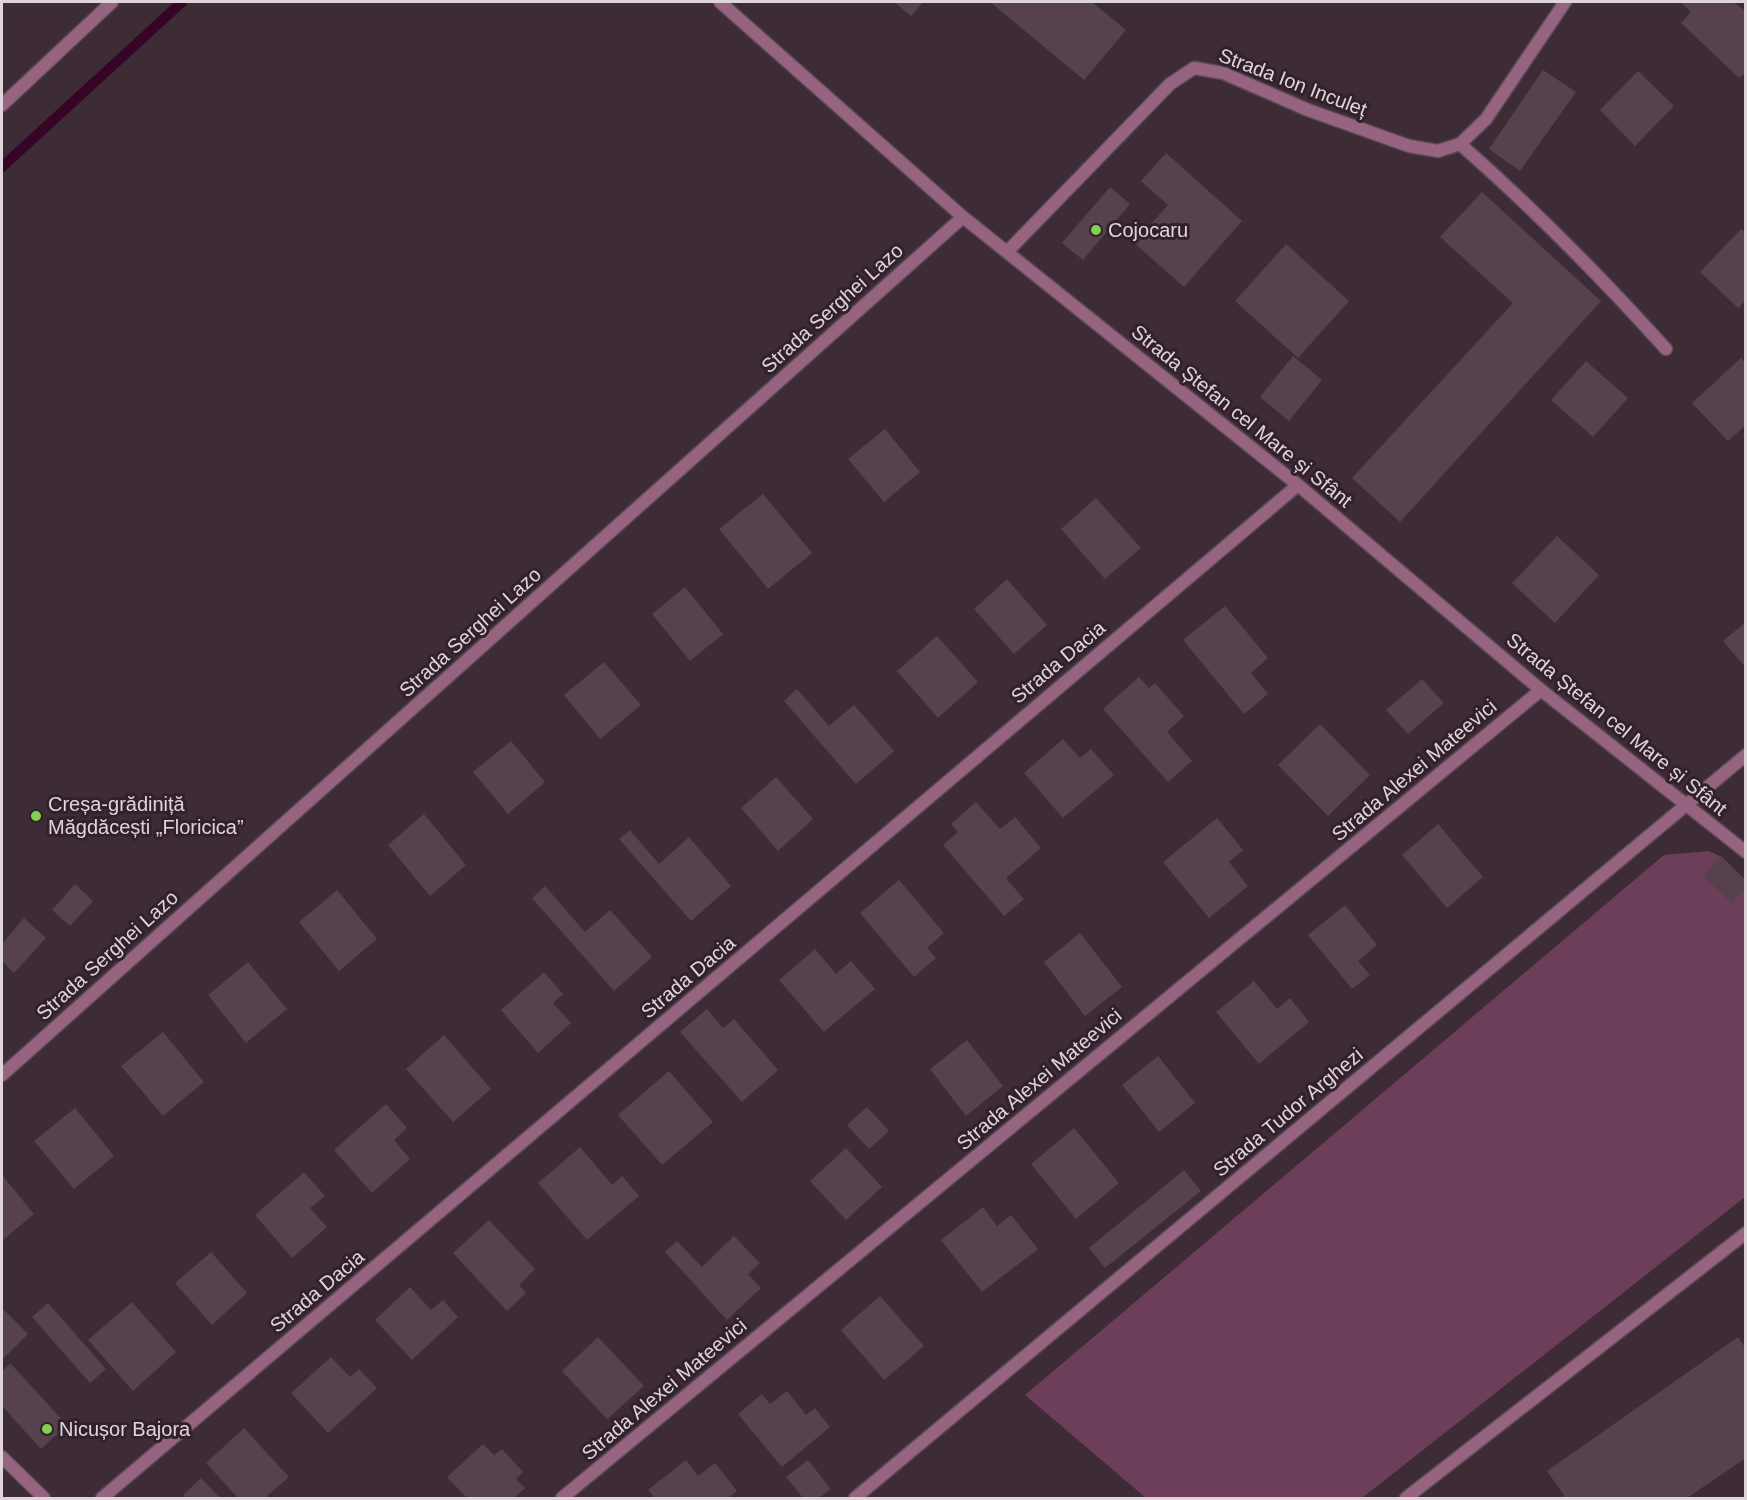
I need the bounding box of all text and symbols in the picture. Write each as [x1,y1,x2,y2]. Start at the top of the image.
street label: Strada Ion Inculeț [1216,44,1371,121]
place label: Cojocaru [1108,219,1188,241]
marker: Cojocaru [1089,223,1103,237]
street label: Strada Serghei Lazo [757,239,907,377]
street label: Strada Ștefan cel Mare și Sfânt [1128,320,1357,512]
street label: Strada Serghei Lazo [395,563,545,701]
street label: Strada Dacia [1007,616,1110,708]
street label: Strada Ștefan cel Mare și Sfânt [1503,628,1732,820]
street label: Strada Alexei Mateevici [1327,695,1501,845]
place label: Creșa-grădiniță Măgdăcești „Floricica” [48,793,244,838]
marker: Creșa-grădiniță Măgdăcești „Floricica” [29,809,43,823]
street label: Strada Serghei Lazo [32,886,182,1024]
street label: Strada Dacia [637,931,740,1023]
street label: Strada Alexei Mateevici [952,1004,1126,1154]
street label: Strada Tudor Arghezi [1209,1043,1367,1181]
street label: Strada Dacia [266,1245,369,1337]
street label: Strada Alexei Mateevici [577,1314,751,1464]
place label: Nicușor Bajora [59,1418,191,1440]
marker: Nicușor Bajora [40,1422,54,1436]

